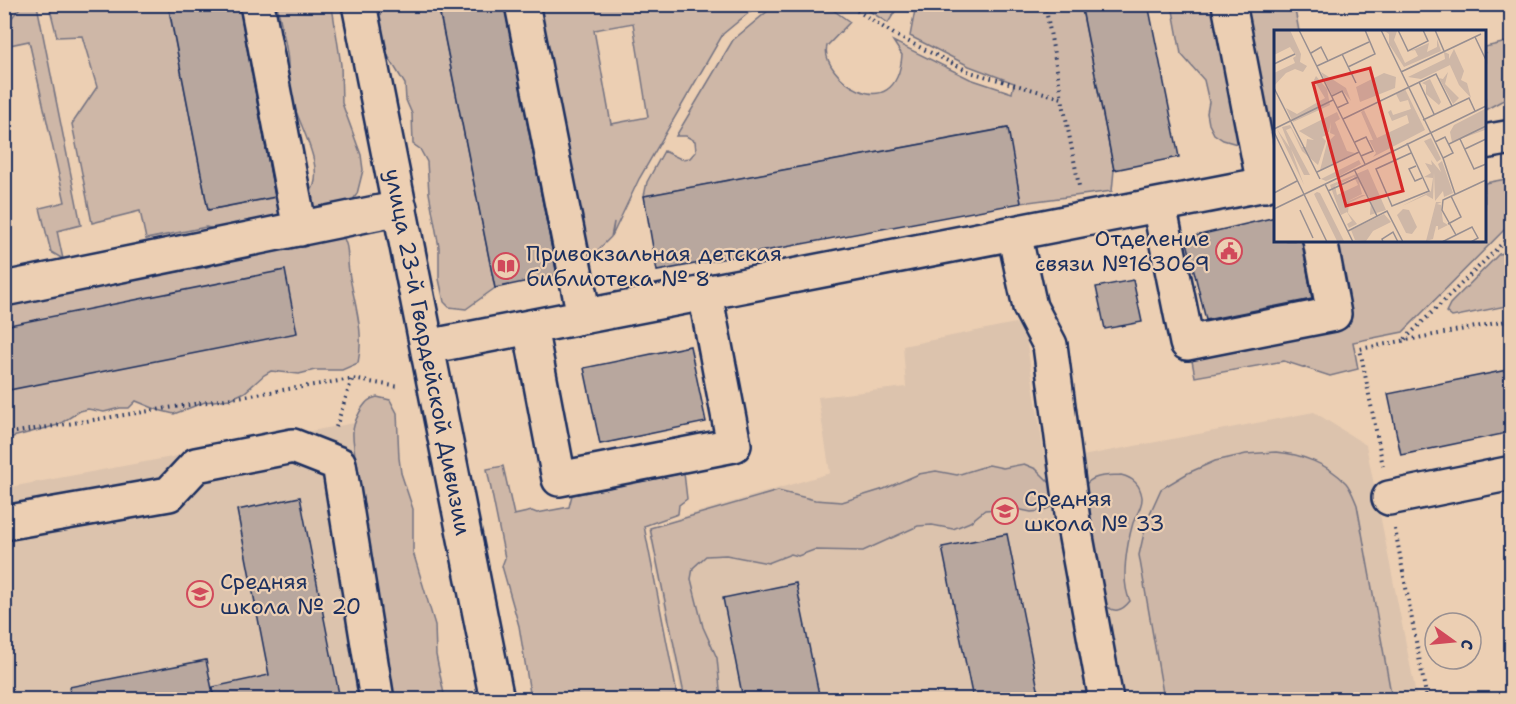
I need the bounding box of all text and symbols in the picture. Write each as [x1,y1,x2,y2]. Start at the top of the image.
inset map [1274,30,1486,242]
street label: улица 23-й Гвардейской Дивизии [378,166,478,538]
place label: Отделение связи №163069 [1035,224,1210,278]
public building icon: Отделение связи №163069 [1214,236,1244,266]
place label: Привокзальная детская библиотека № 8 [526,239,782,293]
library icon: Привокзальная детская библиотека № 8 [491,251,521,281]
place label: Средняя школа № 33 [1024,484,1165,538]
school or university icon: Средняя школа № 33 [990,496,1020,526]
place label: Средняя школа № 20 [220,567,361,621]
school or university icon: Средняя школа № 20 [185,579,215,609]
north arrow [1423,611,1483,671]
text: С [1456,637,1478,652]

